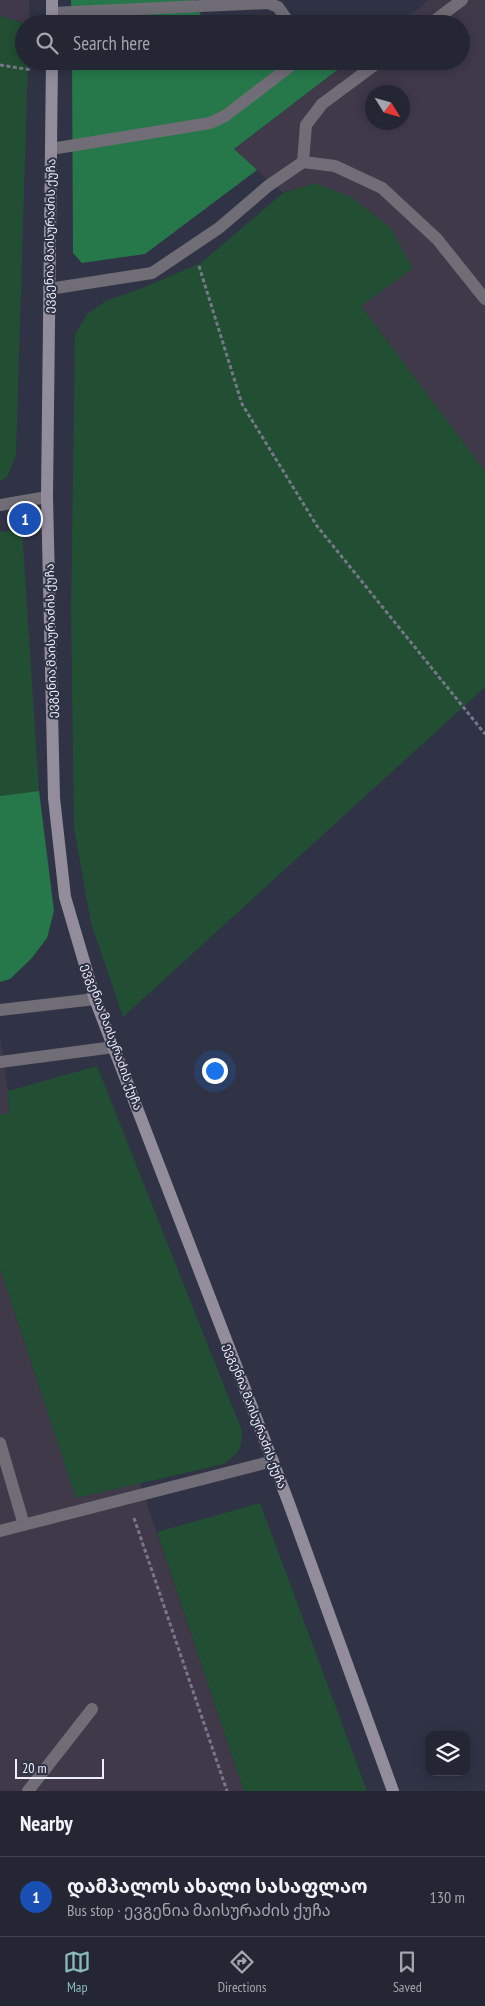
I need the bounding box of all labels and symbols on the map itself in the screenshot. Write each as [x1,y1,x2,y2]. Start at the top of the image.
north arrow [365,85,410,130]
street label: ევგენია მაისურაძის ქუჩა [41,158,58,314]
pin: 1 [9,500,41,538]
street label: ევგენია მაისურაძის ქუჩა [42,563,59,719]
street label: ევგენია მაისურაძის ქუჩა [79,962,146,1112]
your location [202,1058,228,1084]
street label: ევგენია მაისურაძის ქუჩა [221,1341,290,1491]
scale bar [15,1756,104,1779]

